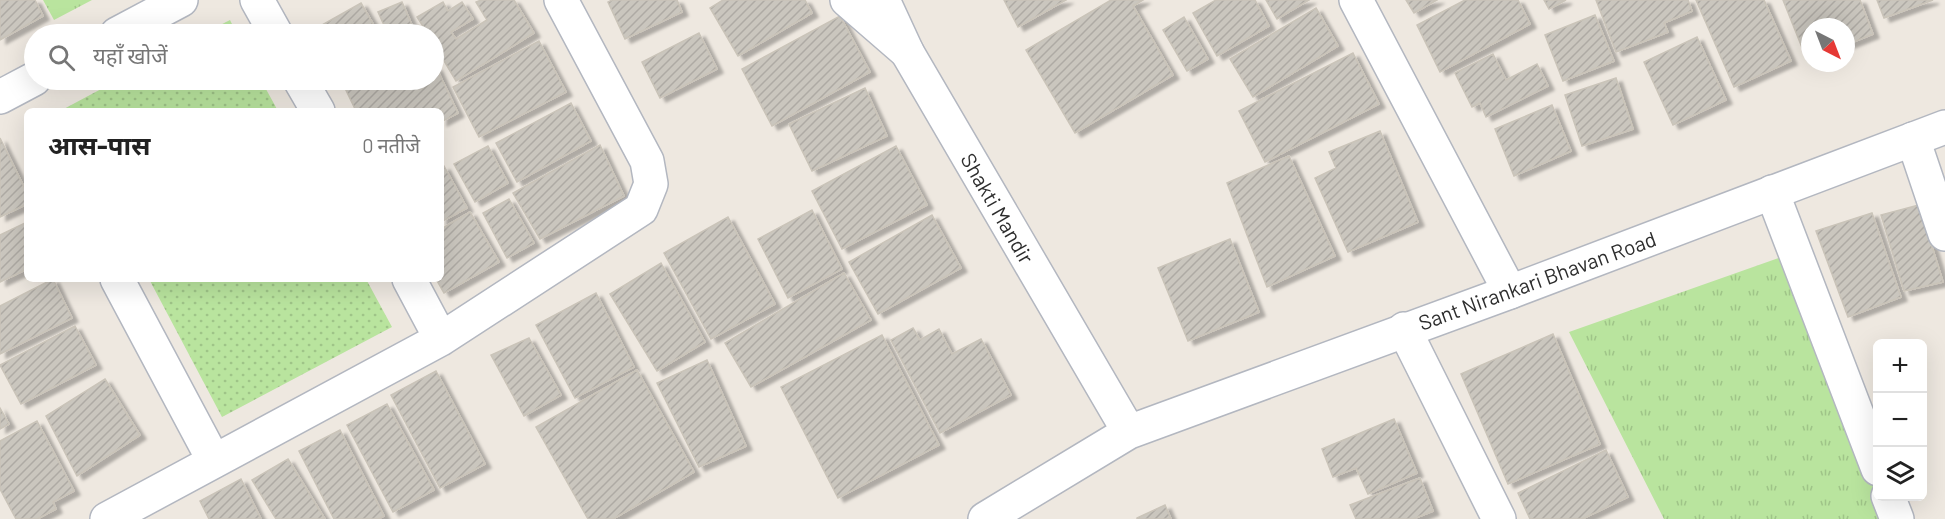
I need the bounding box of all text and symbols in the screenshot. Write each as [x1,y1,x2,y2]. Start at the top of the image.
north arrow [1801,18,1855,72]
search box [24,24,444,90]
icon: search [45,41,78,74]
text: यहाँ खोजें [93,42,168,68]
text: आस-पास [48,129,150,160]
text: 0 नतीजे [362,133,420,157]
street label: Shakti Mandir [956,148,1040,268]
street label: Sant Nirankari Bhavan Road [1415,225,1659,335]
map controls [1873,339,1927,501]
button: + [1873,339,1927,393]
button: − [1873,393,1927,447]
button: layers [1873,447,1927,501]

